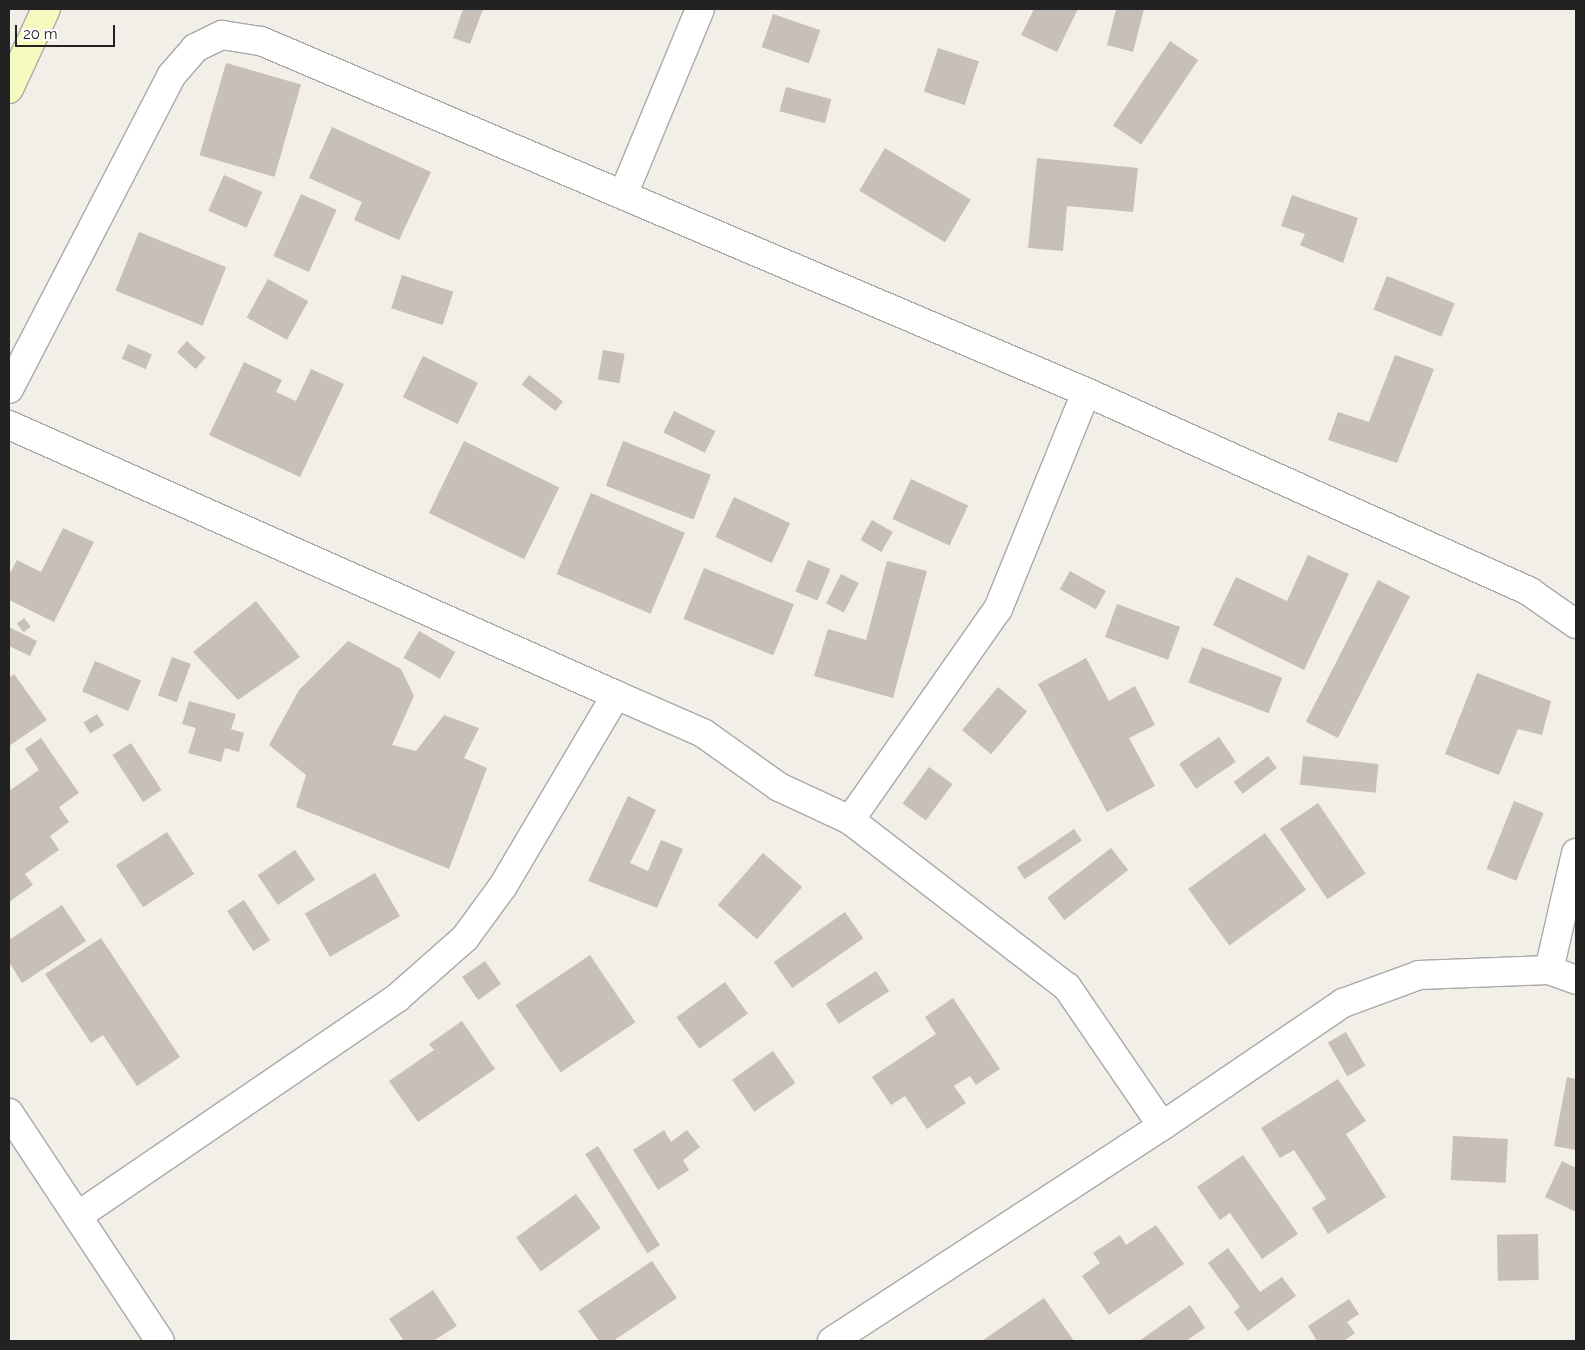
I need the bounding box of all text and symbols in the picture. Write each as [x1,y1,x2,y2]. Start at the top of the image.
scale bar [18,15,118,47]
text: 20 m [23,25,58,43]

